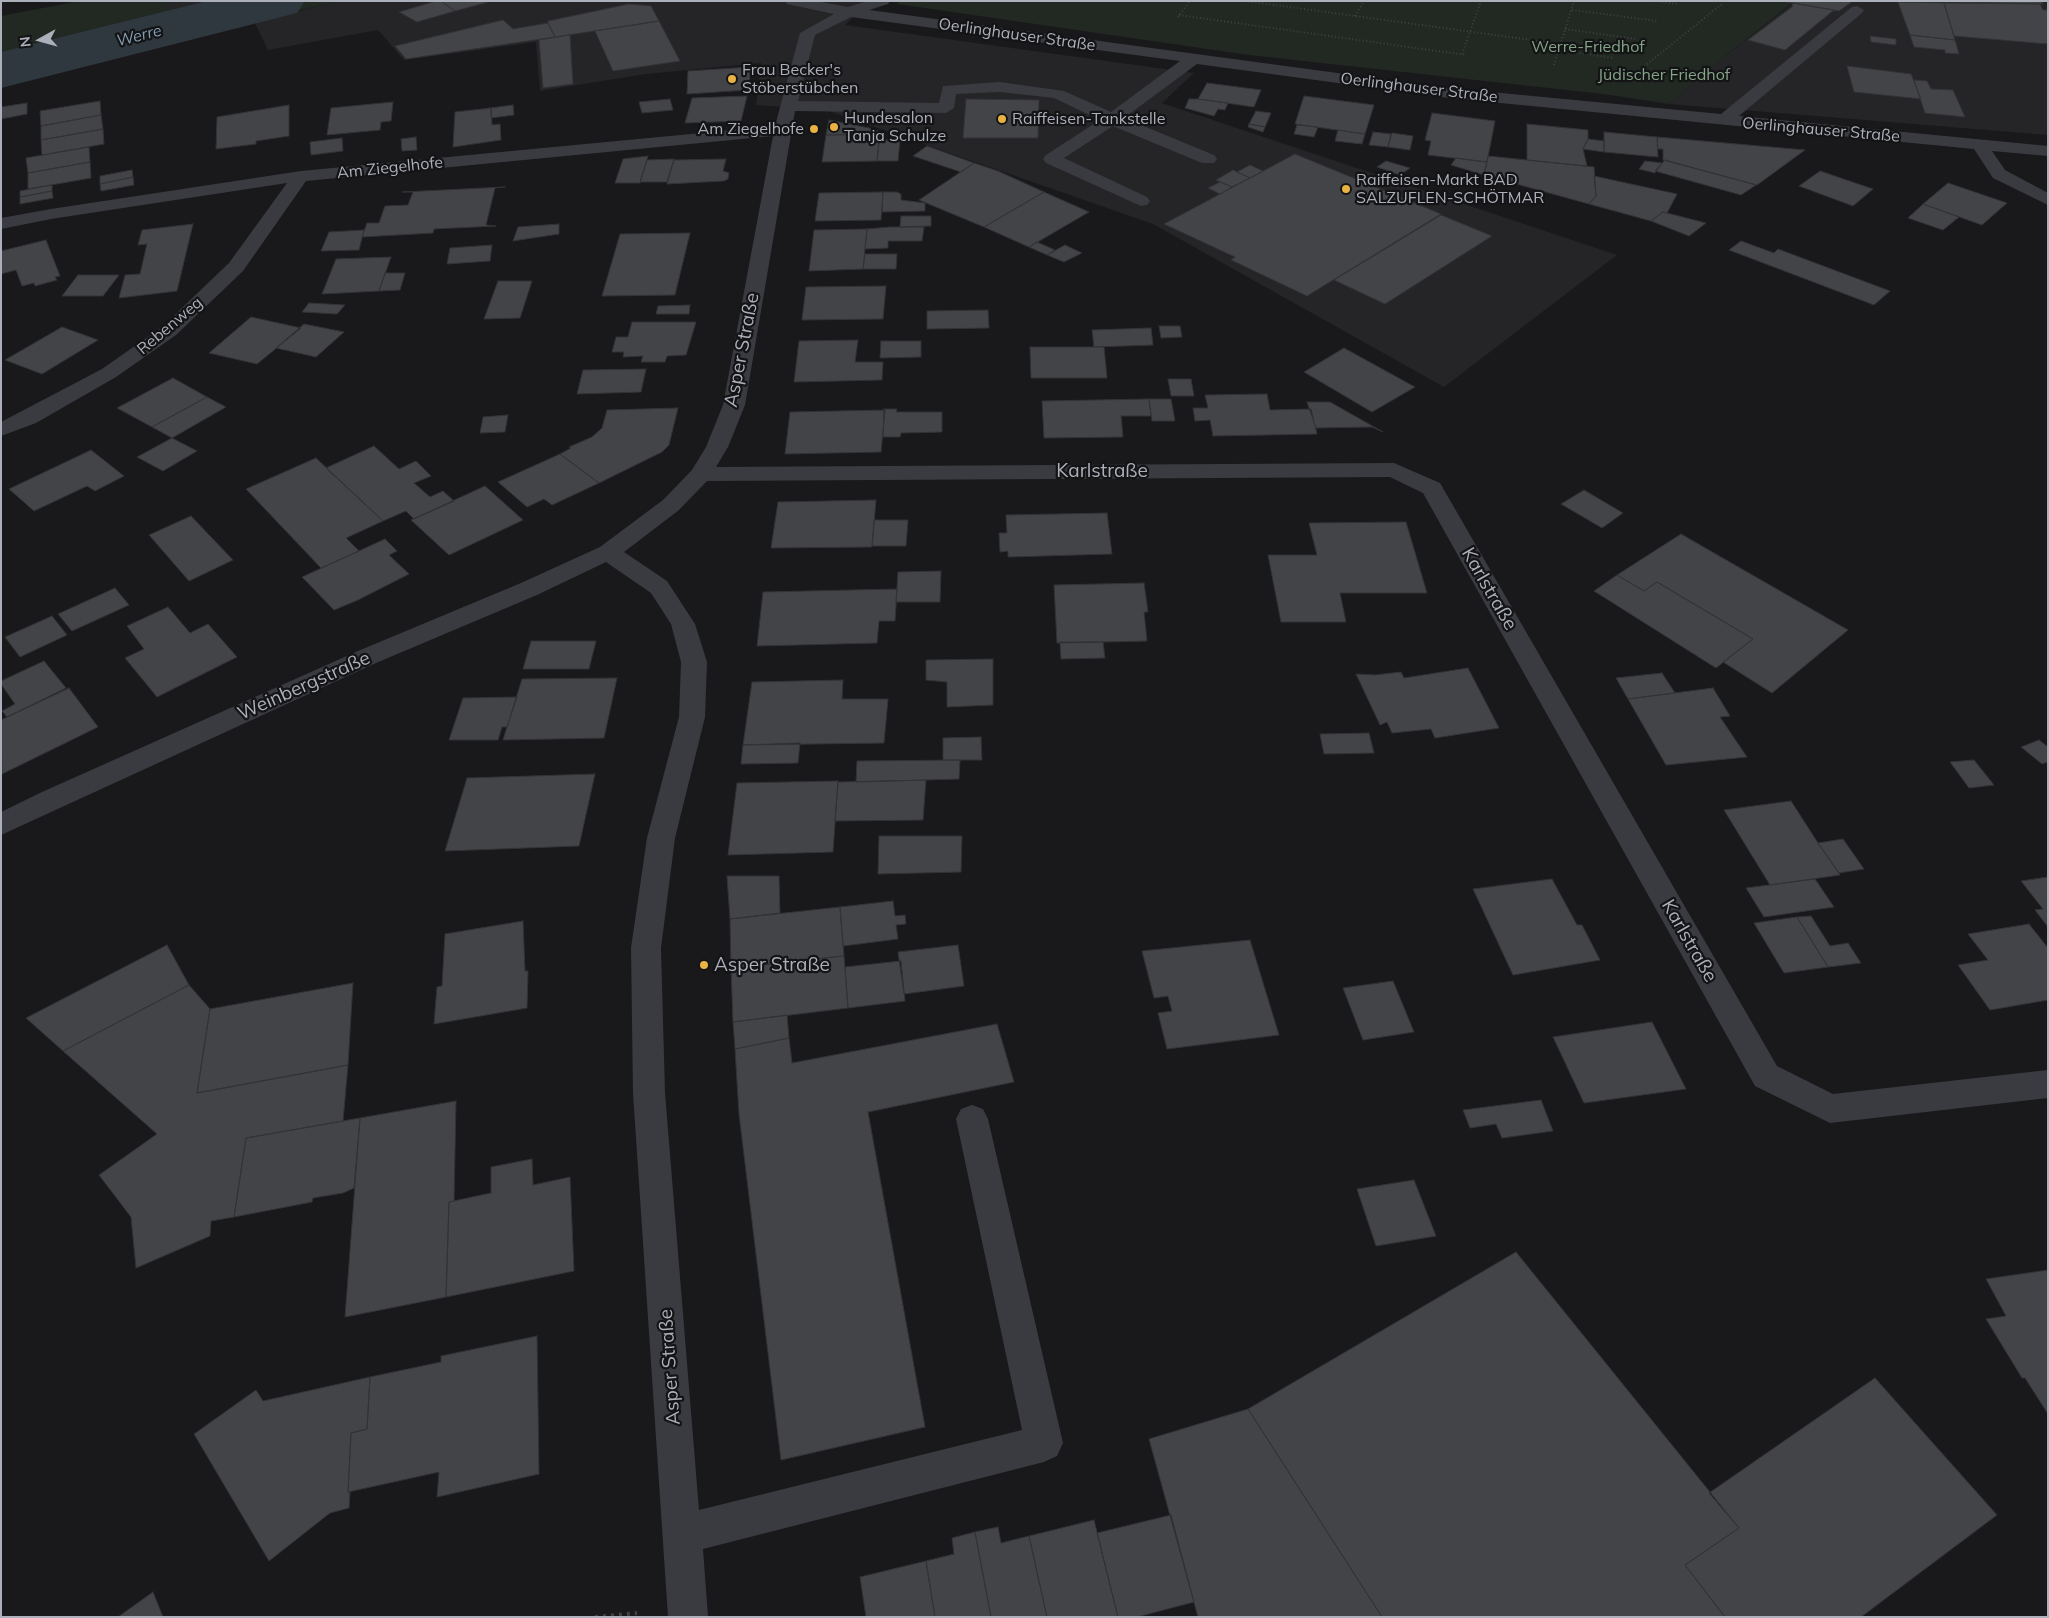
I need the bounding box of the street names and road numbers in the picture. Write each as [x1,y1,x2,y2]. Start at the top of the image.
street label: Oerlinghauser Straße [937,14,1097,56]
street label: Oerlinghauser Straße [1339,69,1499,107]
street label: Oerlinghauser Straße [1741,114,1901,146]
street label: Am Ziegelhofe [336,153,444,183]
street label: Asper Straße [720,291,764,409]
street label: Rebenweg [133,293,207,359]
street label: Karlstraße [1056,460,1148,482]
street label: Karlstraße [1456,544,1522,634]
street label: Weinbergstraße [234,647,374,725]
street label: Karlstraße [1656,896,1722,986]
street label: Asper Straße [655,1308,685,1426]

